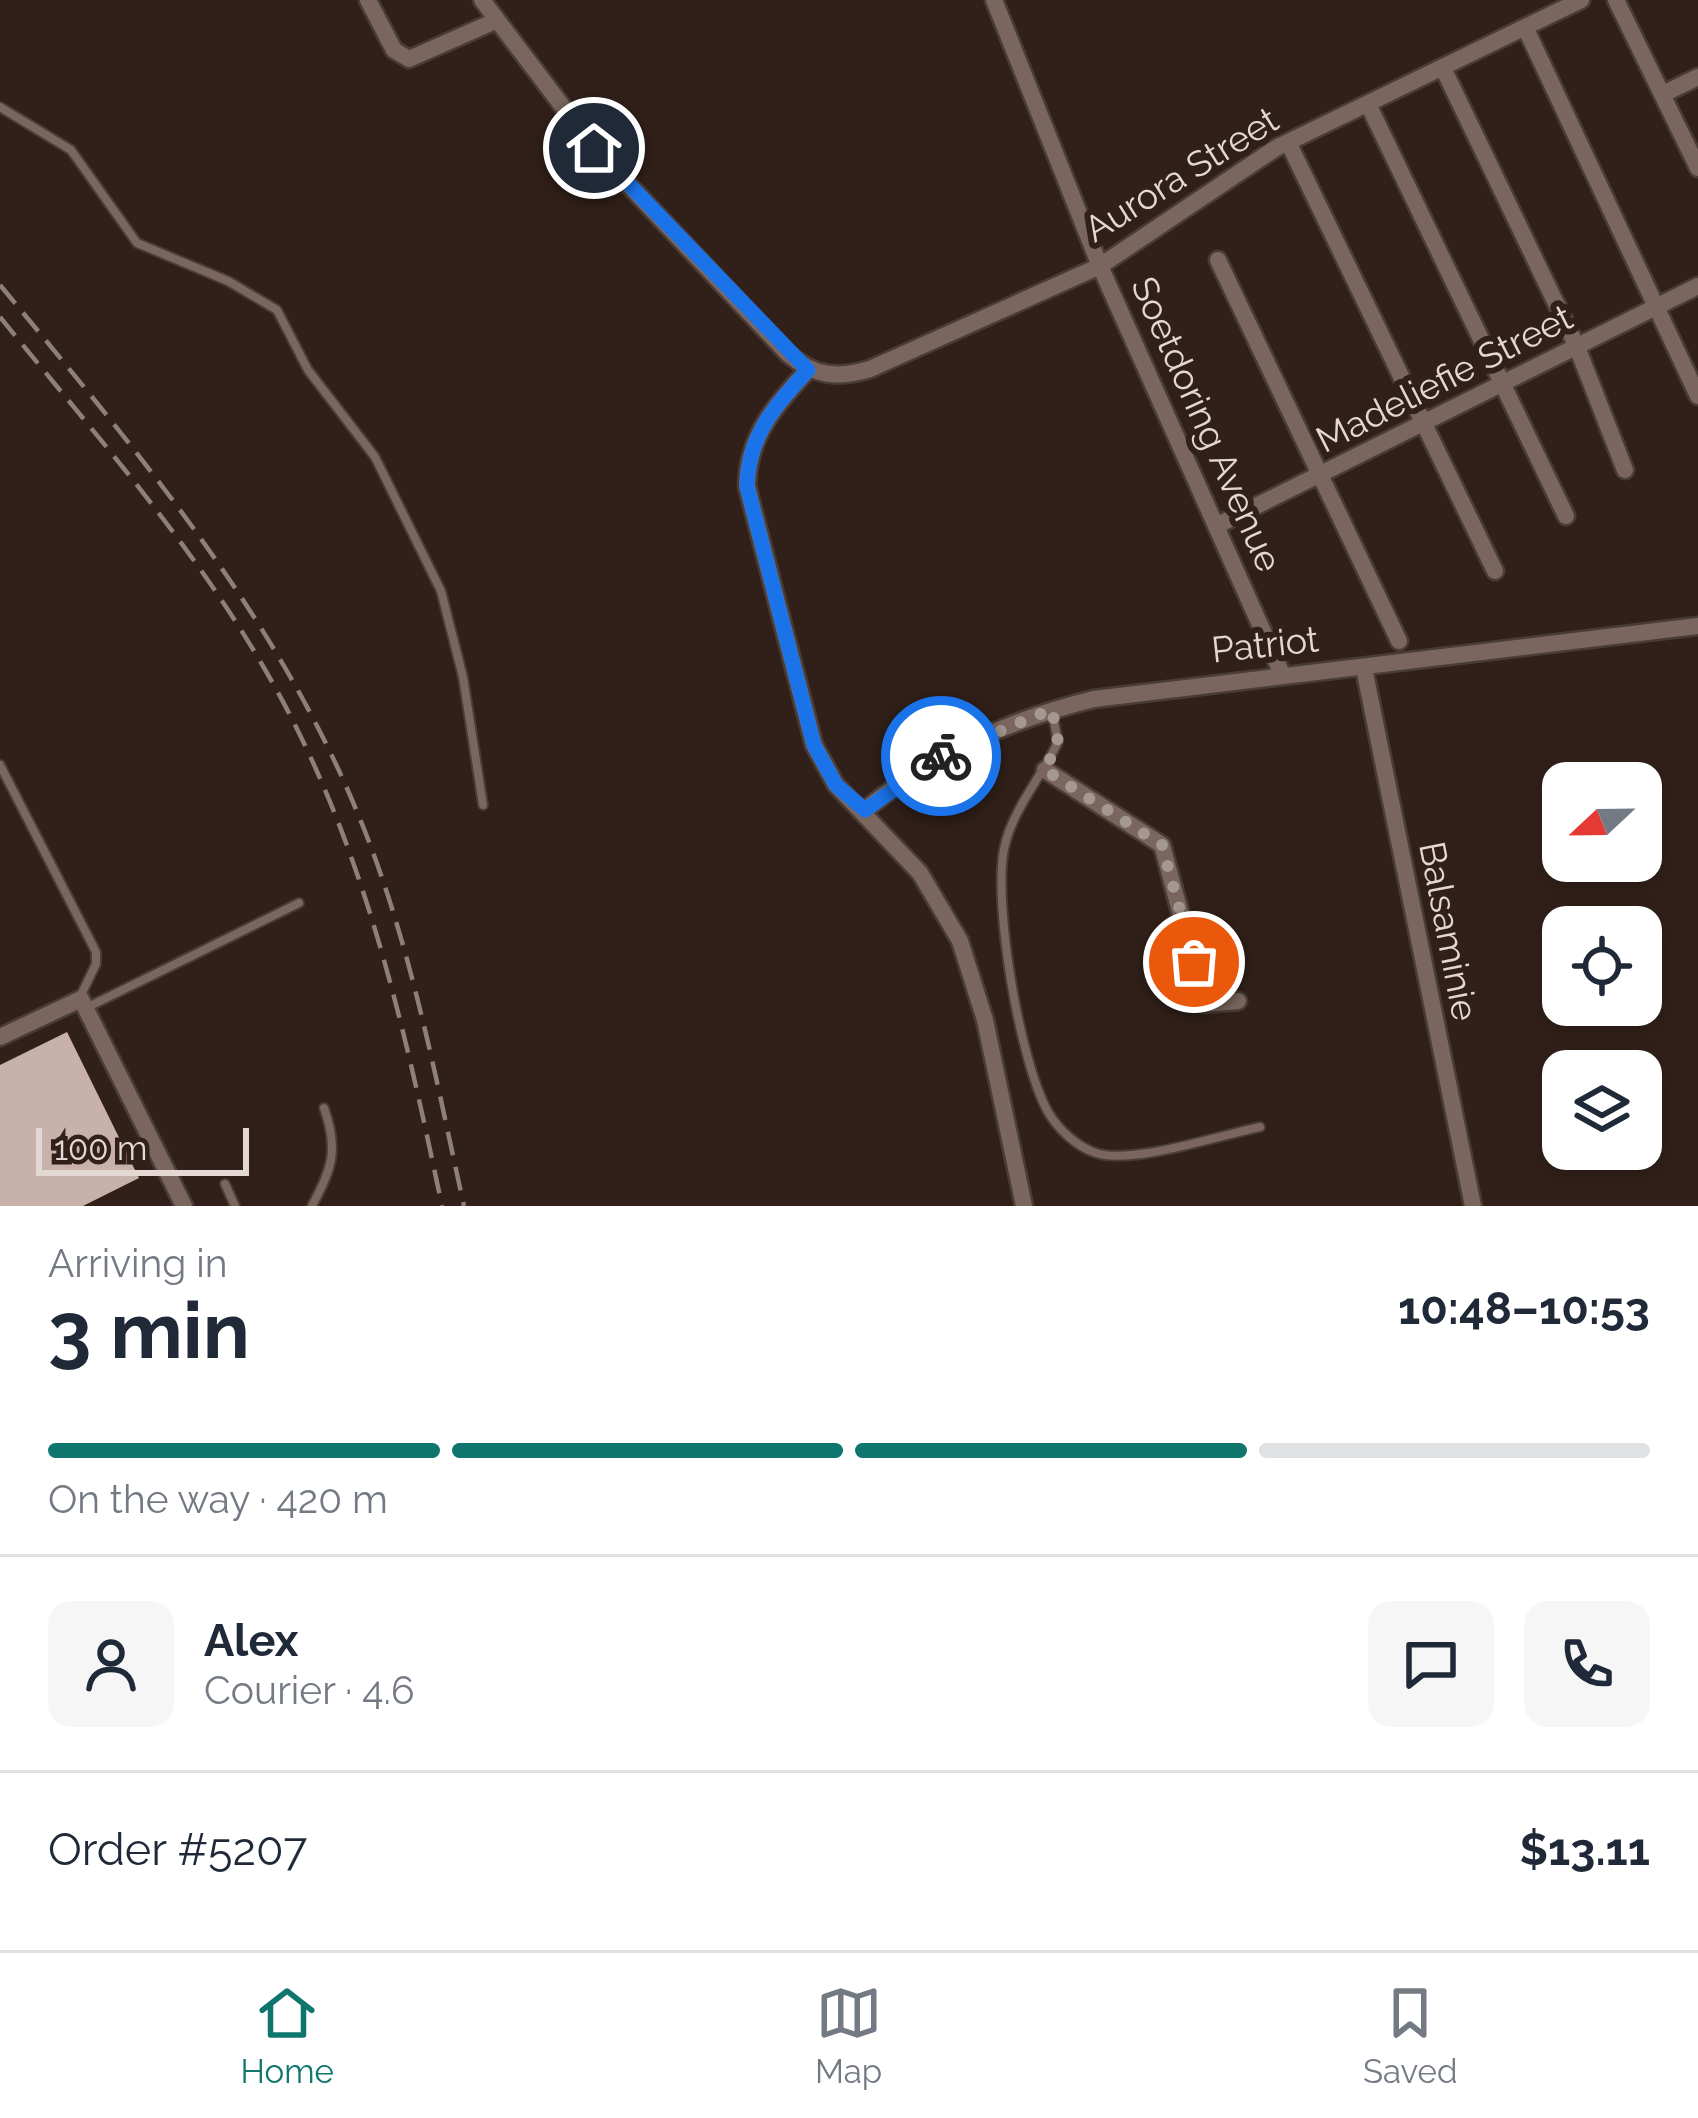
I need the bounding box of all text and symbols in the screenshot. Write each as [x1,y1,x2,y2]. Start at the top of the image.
pin [543,97,645,199]
street label: Aurora Street [1077,98,1285,250]
icon: home [561,115,627,181]
street label: Soetdoring Avenue [1123,270,1291,578]
street label: Madeliefie Street [1309,295,1579,461]
street label: Patriot [1209,618,1321,670]
courier [881,696,1001,816]
icon: bike [908,723,974,789]
north arrow [1542,762,1662,882]
map controls [1542,762,1662,1170]
street label: Balsaminie [1411,838,1487,1024]
button: locate [1542,906,1662,1026]
pin [1143,911,1245,1013]
icon: bag [1161,929,1227,995]
button: layers [1542,1050,1662,1170]
scale bar [36,1122,249,1175]
text: 100 m [54,1129,147,1168]
text: Arriving in [48,1240,228,1286]
text: 10:48–10:53 [1398,1282,1650,1335]
text: 3 min [48,1285,250,1376]
text: On the way · 420 m [48,1476,388,1522]
button: person [48,1601,174,1727]
button: chat [1368,1601,1494,1727]
button: phone [1524,1601,1650,1727]
text: Alex [204,1614,298,1667]
text: Courier · 4.6 [204,1667,414,1713]
text: Order #5207 [48,1823,307,1876]
text: $13.11 [1520,1823,1650,1876]
tab: Home [241,1980,334,2091]
tab: Map [815,1980,882,2091]
tab: Saved [1363,1980,1457,2091]

